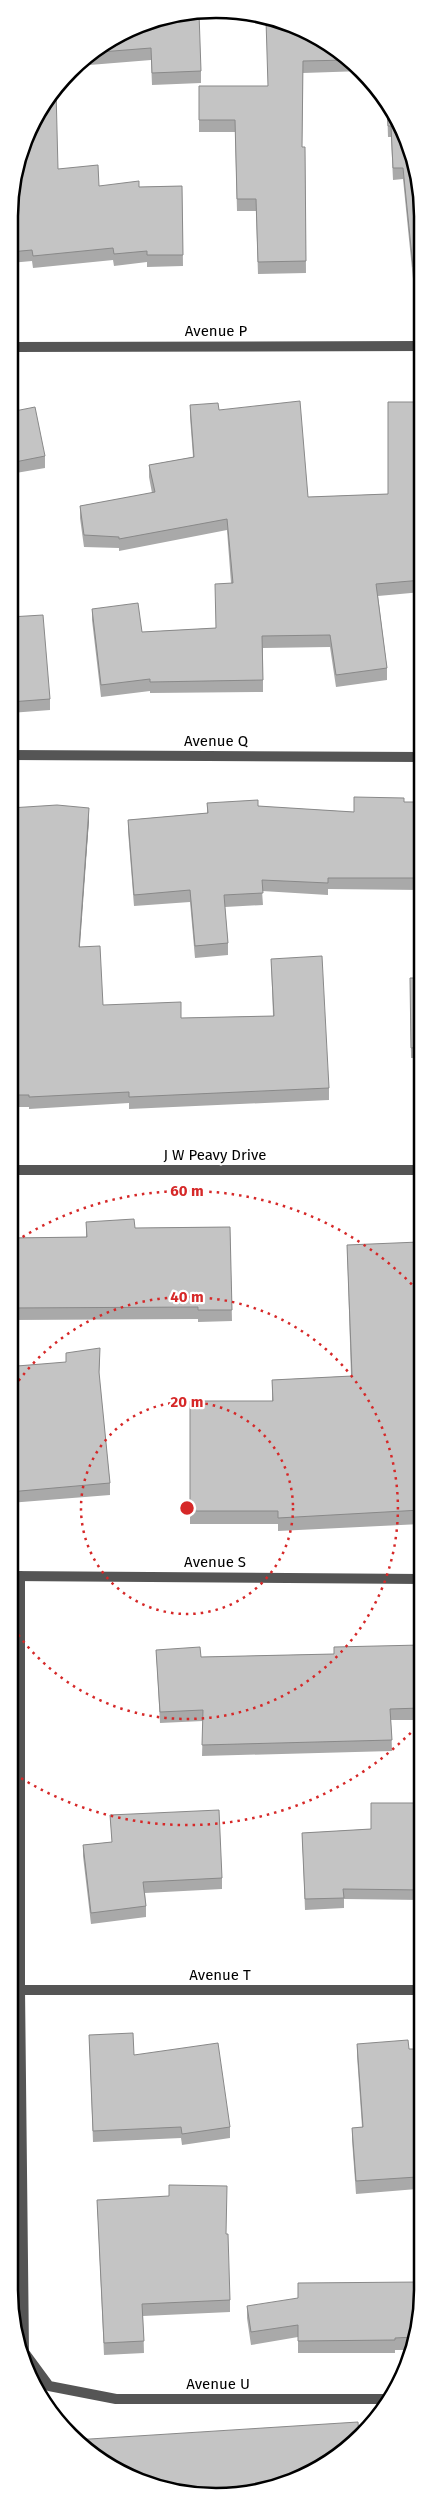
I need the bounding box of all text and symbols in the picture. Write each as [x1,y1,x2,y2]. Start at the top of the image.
street label: Avenue P [185,322,248,340]
street label: Avenue Q [184,732,248,750]
street label: J W Peavy Drive [163,1146,267,1164]
text: 60 m [170,1182,204,1200]
text: 40 m [170,1288,204,1306]
text: 20 m [171,1393,203,1411]
centre of rings [178,1499,196,1517]
street label: Avenue S [184,1553,246,1571]
street label: Avenue T [189,1966,251,1984]
street label: Avenue U [186,2375,250,2393]

